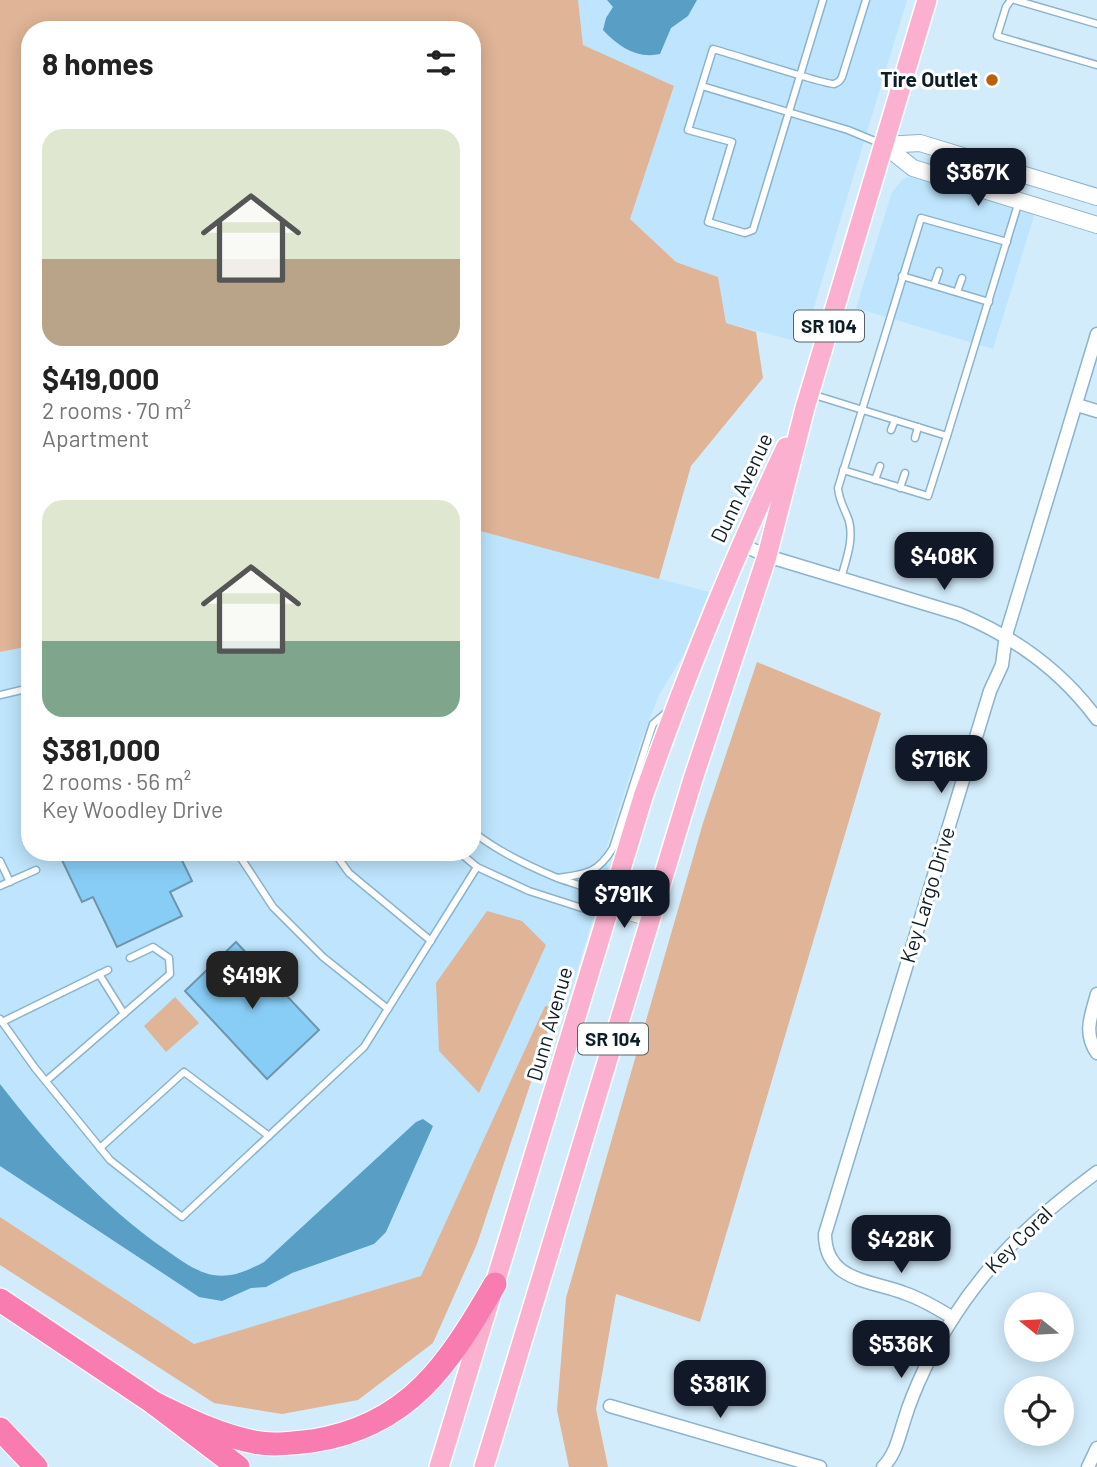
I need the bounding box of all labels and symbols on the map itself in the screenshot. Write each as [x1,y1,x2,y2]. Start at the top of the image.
place label: Tire Outlet [880,66,978,91]
marker: Tire Outlet [984,72,1000,88]
pin: $367K [929,148,1027,208]
road number: SR 104 [794,310,864,342]
street label: Dunn Avenue [704,429,777,546]
pin: $408K [895,532,993,592]
pin: $716K [892,736,990,795]
street label: Key Largo Drive [894,823,959,966]
pin: $791K [575,870,673,930]
pin: $419K [203,951,301,1011]
street label: Dunn Avenue [520,964,577,1084]
road number: SR 104 [578,1023,648,1054]
street label: Key Coral [979,1200,1057,1278]
pin: $428K [852,1216,950,1275]
north arrow [1004,1292,1074,1362]
pin: $536K [852,1320,950,1380]
pin: $381K [671,1360,769,1420]

